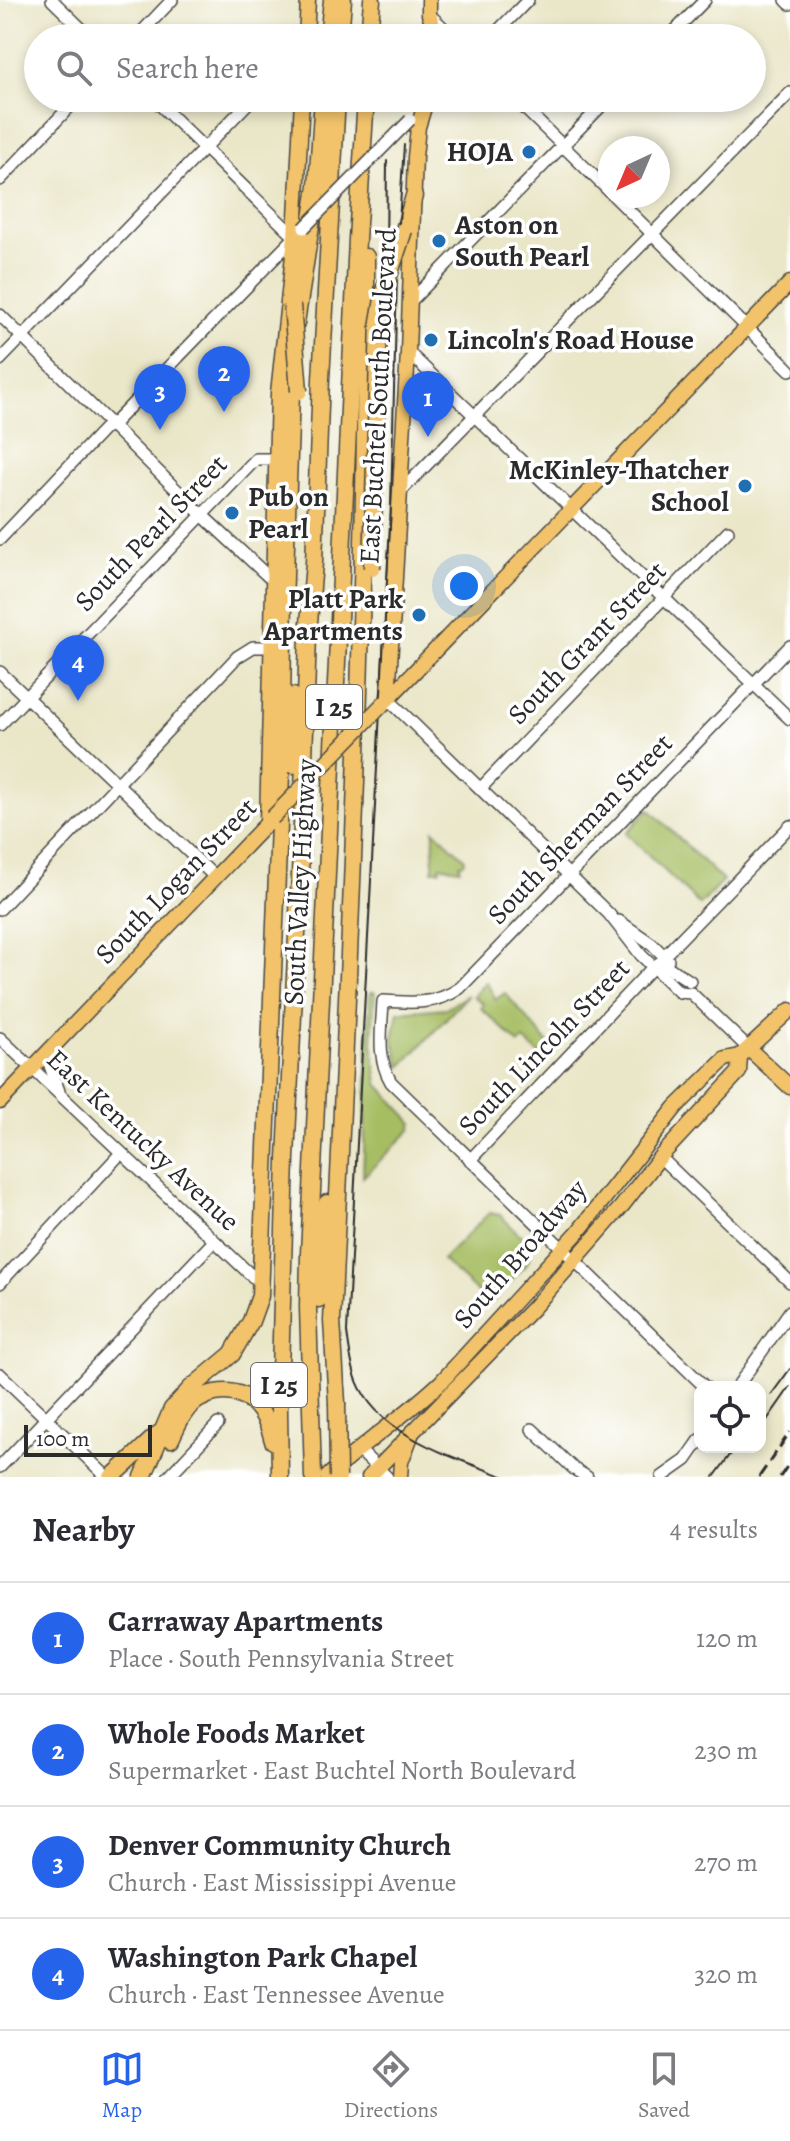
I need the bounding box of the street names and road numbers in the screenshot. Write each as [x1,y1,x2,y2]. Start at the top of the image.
street label: East Buchtel South Boulevard [350,226,406,565]
street label: South Pearl Street [66,446,236,620]
street label: South Grant Street [499,553,675,733]
road number: I 25 [306,685,362,729]
street label: South Sherman Street [479,725,681,933]
street label: South Valley Highway [275,757,325,1006]
street label: South Logan Street [87,790,265,972]
street label: South Lincoln Street [450,950,638,1144]
street label: East Kentucky Avenue [38,1040,248,1240]
street label: South Broadway [445,1171,596,1337]
road number: I 25 [251,1363,307,1407]

